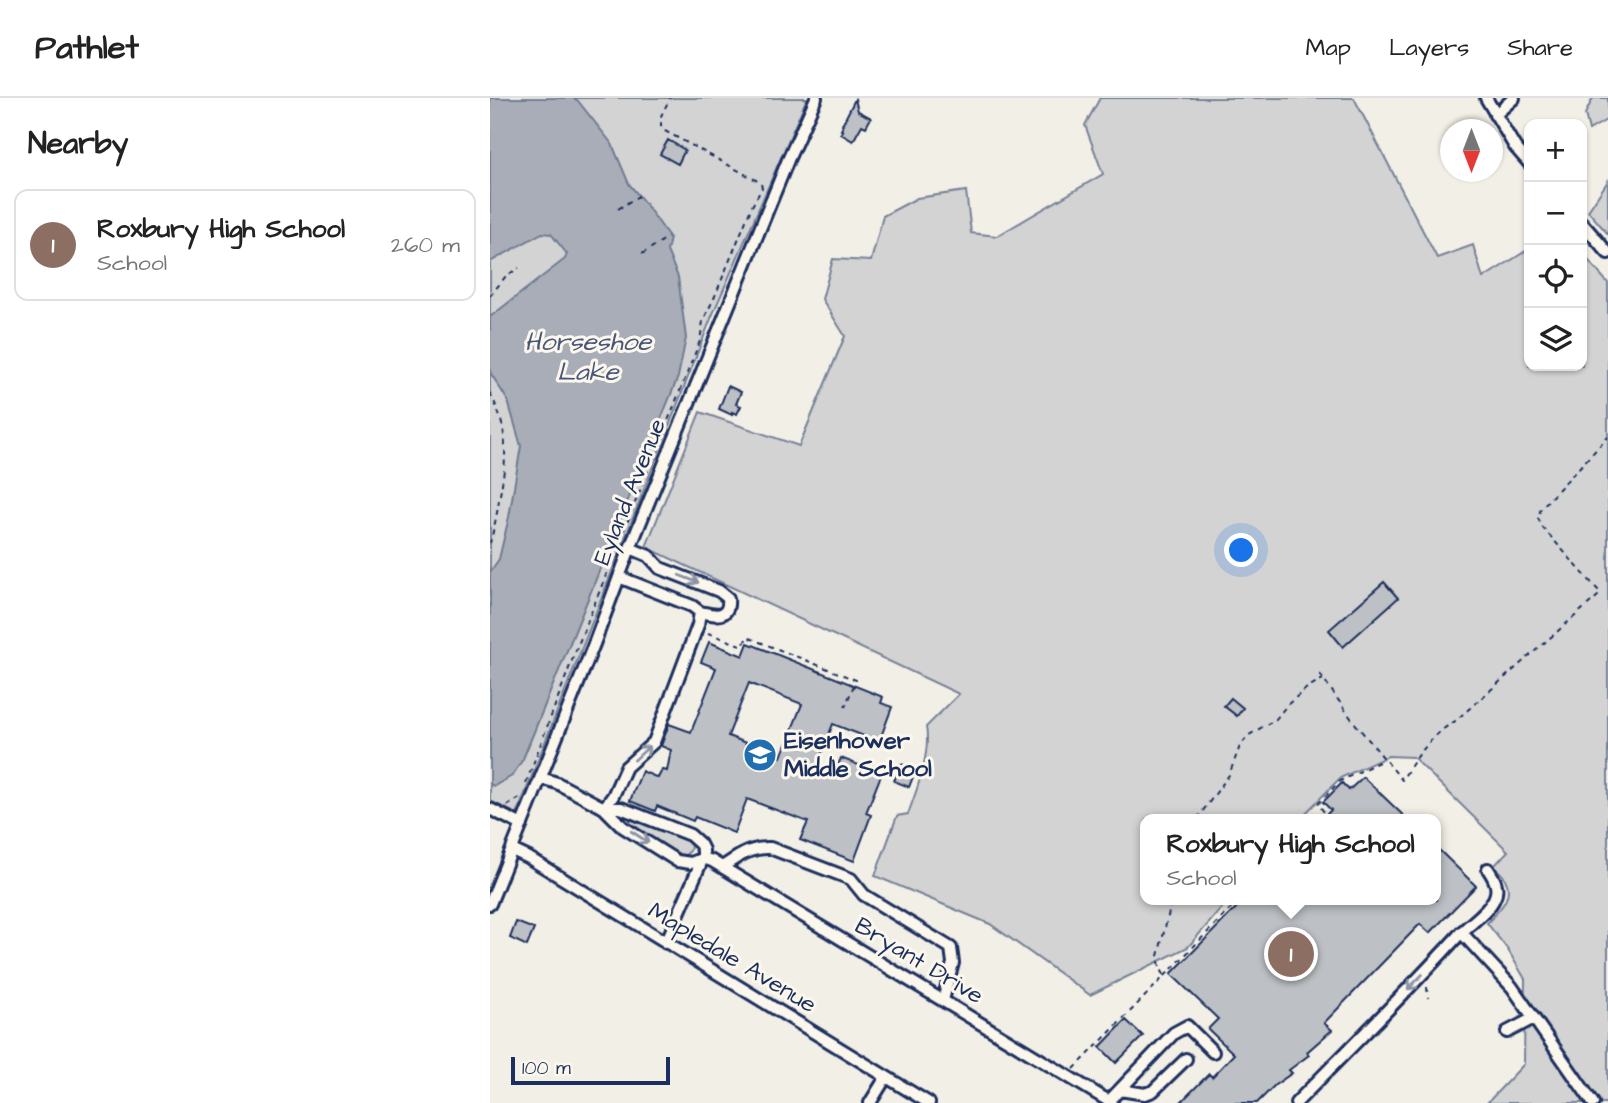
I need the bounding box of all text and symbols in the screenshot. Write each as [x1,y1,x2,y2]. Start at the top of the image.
text: Pathlet [35,25,139,71]
text: Map [1306,31,1351,65]
text: Layers [1389,31,1469,65]
text: Share [1507,31,1573,65]
north arrow [1440,119,1503,182]
map controls [1524,119,1587,371]
button: + [1524,119,1587,182]
text: Nearby [28,123,128,165]
button: − [1524,182,1587,245]
text: Roxbury High School [97,211,345,247]
text: 1 [52,229,54,261]
text: 260 m [391,229,460,261]
button: locate [1524,245,1587,308]
text: School [97,247,167,279]
button: layers [1524,308,1587,371]
water label: Horseshoe Lake [525,324,653,390]
street label: Eyland Avenue [585,414,676,571]
your location [1224,533,1258,567]
one-way arrow [678,573,700,586]
place label: Eisenhower Middle School [784,724,932,786]
school or university icon: Eisenhower Middle School [741,736,779,774]
one-way arrow [633,745,651,761]
popup [1140,814,1441,905]
text: Roxbury High School [1167,826,1414,862]
one-way arrow [629,831,649,845]
text: School [1167,862,1237,894]
street label: Mapledale Avenue [641,894,823,1022]
street label: Bryant Drive [848,909,990,1014]
pin: 1 [1268,928,1314,980]
one-way arrow [1406,973,1423,990]
scale bar [511,1054,670,1086]
text: 100 m [522,1055,571,1082]

